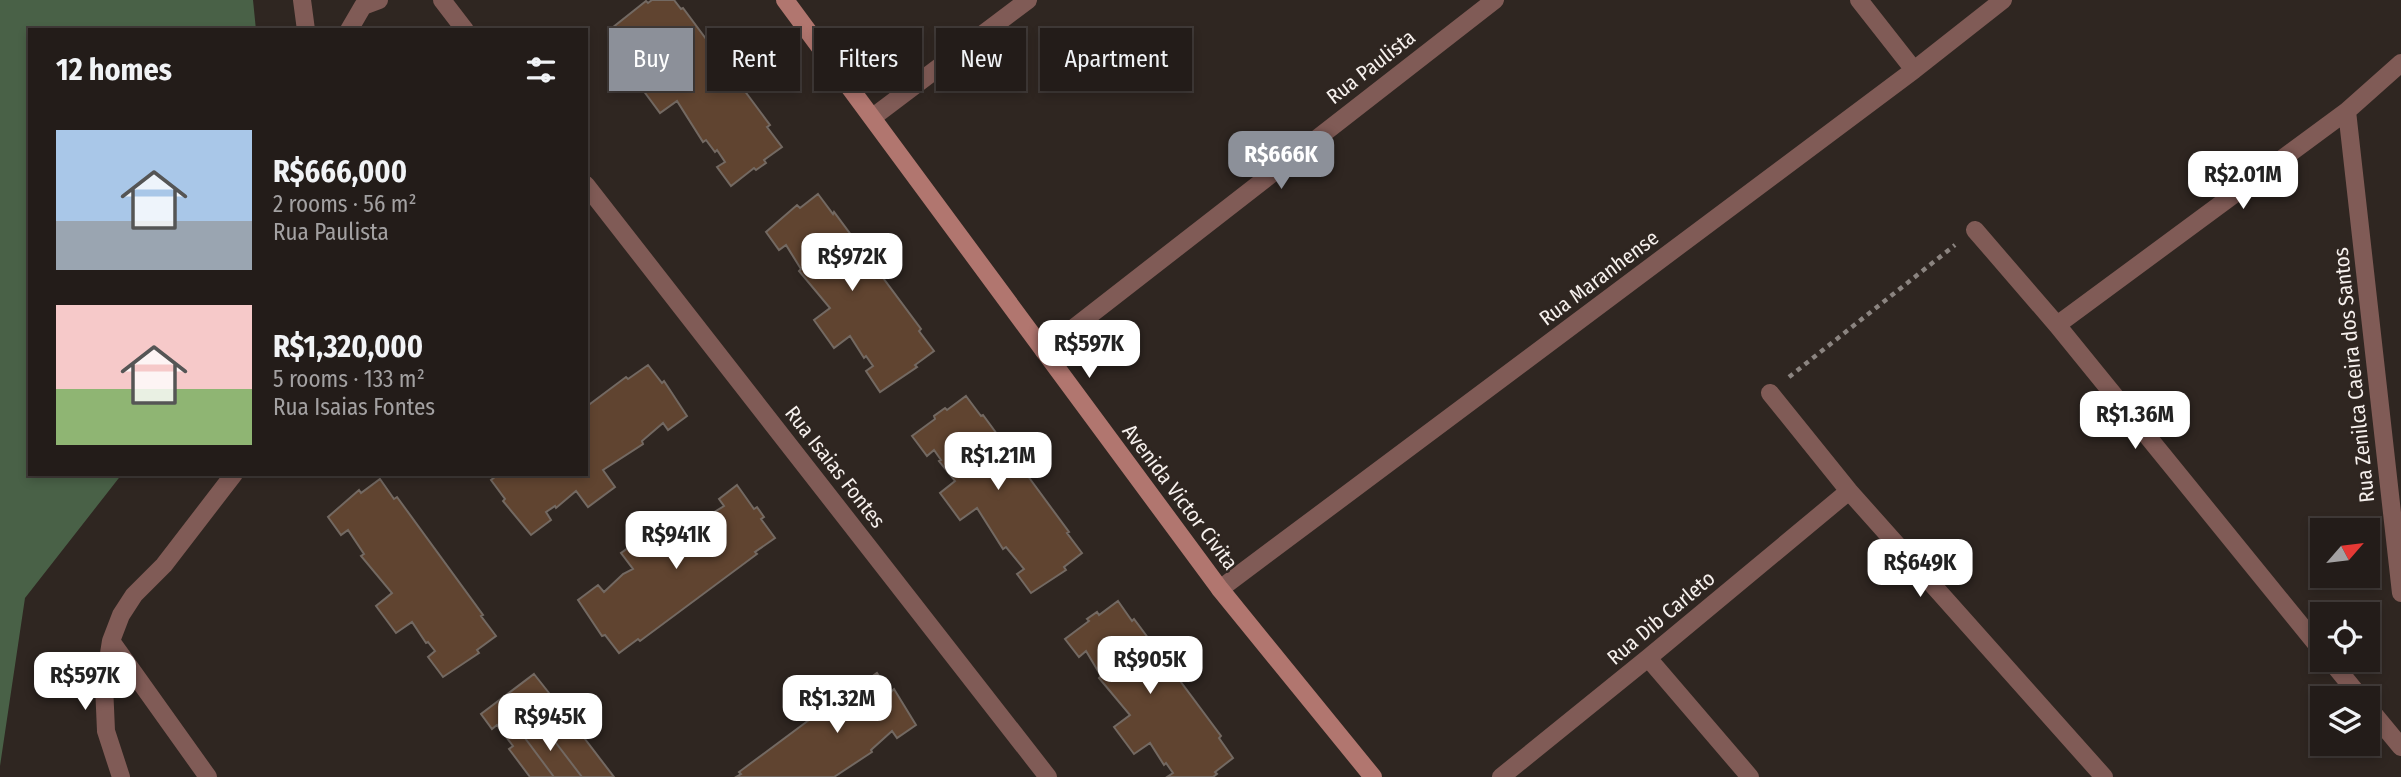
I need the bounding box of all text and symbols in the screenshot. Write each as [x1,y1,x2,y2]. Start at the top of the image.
street label: Rua Paulista [1321,24,1421,110]
chip: Buy [609,28,693,91]
chip: Rent [707,28,800,91]
chip: Filters [814,28,922,91]
chip: New [936,28,1026,91]
chip: Apartment [1040,28,1192,91]
icon: filters [522,51,560,89]
text: 12 homes [56,52,172,88]
pin: R$666K [1224,132,1338,191]
text: R$666K [1244,140,1318,168]
pin: R$2.01M [2178,152,2308,211]
text: R$666,000 [273,154,407,190]
icon: home [112,158,196,242]
text: R$2.01M [2204,160,2282,188]
text: 2 rooms · 56 m² [273,190,417,218]
text: Rua Paulista [273,218,389,246]
street label: Rua Maranhense [1534,225,1664,331]
pin: R$972K [795,233,909,293]
text: R$972K [817,242,887,270]
street label: Rua Zenilca Caeira dos Santos [2328,246,2380,504]
pin: R$597K [1032,320,1146,380]
text: R$1,320,000 [273,329,423,365]
text: R$597K [1054,329,1124,357]
icon: home [112,333,196,417]
text: 5 rooms · 133 m² [273,365,425,393]
pin: R$1.36M [2070,392,2200,451]
text: Rua Isaias Fontes [273,393,435,421]
text: R$1.36M [2096,400,2174,428]
street label: Rua Isaias Fontes [779,401,891,533]
street label: Avenida Victor Civita [1117,419,1243,575]
pin: R$1.21M [933,433,1063,492]
text: R$1.21M [961,441,1035,469]
pin: R$941K [619,512,733,571]
north arrow [2310,518,2380,588]
map controls [2310,518,2380,756]
text: R$941K [642,520,710,548]
pin: R$649K [1863,540,1977,599]
text: R$649K [1884,548,1956,576]
street label: Rua Dib Carleto [1602,565,1720,671]
button: locate [2310,602,2380,672]
pin: R$905K [1093,636,1207,696]
text: R$905K [1114,645,1186,673]
pin: R$597K [28,652,142,712]
text: R$597K [50,661,120,689]
pin: R$1.32M [772,676,902,735]
text: R$1.32M [799,684,875,712]
button: layers [2310,686,2380,756]
pin: R$945K [493,694,607,753]
text: R$945K [514,702,586,730]

